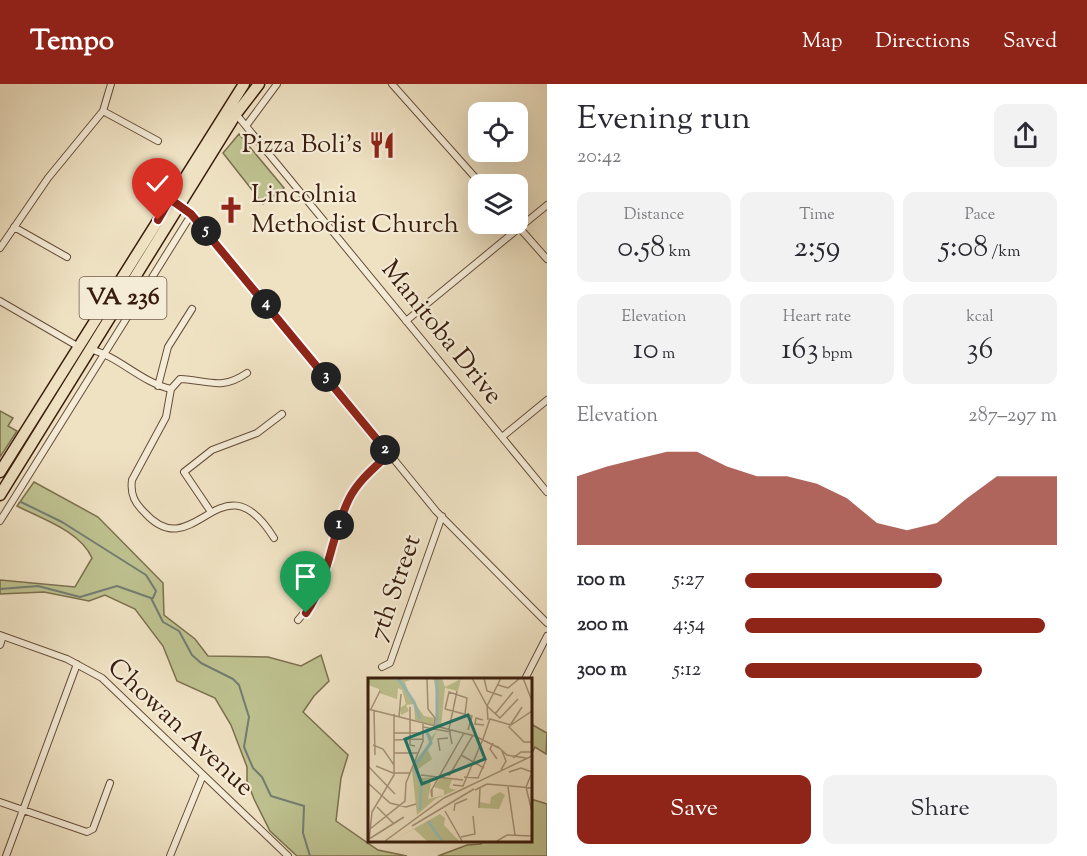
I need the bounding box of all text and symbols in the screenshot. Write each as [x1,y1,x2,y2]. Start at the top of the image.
text: Tempo [30,22,114,62]
text: Map [802,27,842,57]
text: Directions [875,27,970,57]
text: Saved [1003,27,1057,57]
text: Evening run [577,96,751,144]
map controls [468,102,528,234]
button: locate [468,102,528,162]
button: share [994,104,1057,167]
place label: Pizza Boli's [242,127,362,164]
restaurant icon: Pizza Boli's [367,130,397,160]
text: 20:42 [577,143,621,172]
pin [132,158,183,220]
icon: check [141,167,174,200]
button: layers [468,174,528,234]
place label: Lincolnia Methodist Church [251,177,459,244]
church icon: Lincolnia Methodist Church [216,195,246,225]
text: Distance [624,204,684,227]
text: Time [799,204,835,227]
text: Pace [965,204,995,227]
pin: 5 [191,216,221,246]
text: 5 [203,219,209,242]
text: 0.58 [617,227,665,270]
text: 2:59 [794,227,840,270]
text: 5:08 [940,227,988,270]
text: km [665,241,691,264]
text: /km [988,241,1020,264]
street label: Manitoba Drive [371,253,511,413]
road number: VA 236 [80,277,166,319]
pin: 4 [251,289,281,319]
text: 4 [262,292,270,315]
text: Elevation [622,306,686,329]
text: Heart rate [783,306,851,329]
text: kcal [966,306,994,329]
text: 10 [633,329,659,372]
text: 163 [781,329,819,372]
text: 36 [967,329,993,372]
text: m [659,343,675,366]
text: bpm [819,343,853,366]
pin: 3 [311,362,341,392]
text: 3 [323,365,329,388]
text: Elevation [577,402,658,431]
text: 287–297 m [968,402,1057,431]
pin: 2 [370,435,400,465]
text: 2 [381,438,389,461]
pin: 1 [324,510,354,540]
text: 1 [336,513,342,536]
street label: 7th Street [361,530,431,646]
pin [280,551,331,613]
icon: arrive [289,560,322,593]
text: 100 m [577,566,626,595]
text: 5:27 [673,566,704,595]
text: 200 m [577,611,628,640]
text: 4:54 [673,611,705,640]
street label: Chowan Avenue [98,650,262,806]
text: 300 m [577,656,627,685]
text: 5:12 [673,656,701,685]
inset map [368,678,532,841]
button: Save [577,775,811,844]
button: Share [823,775,1057,844]

